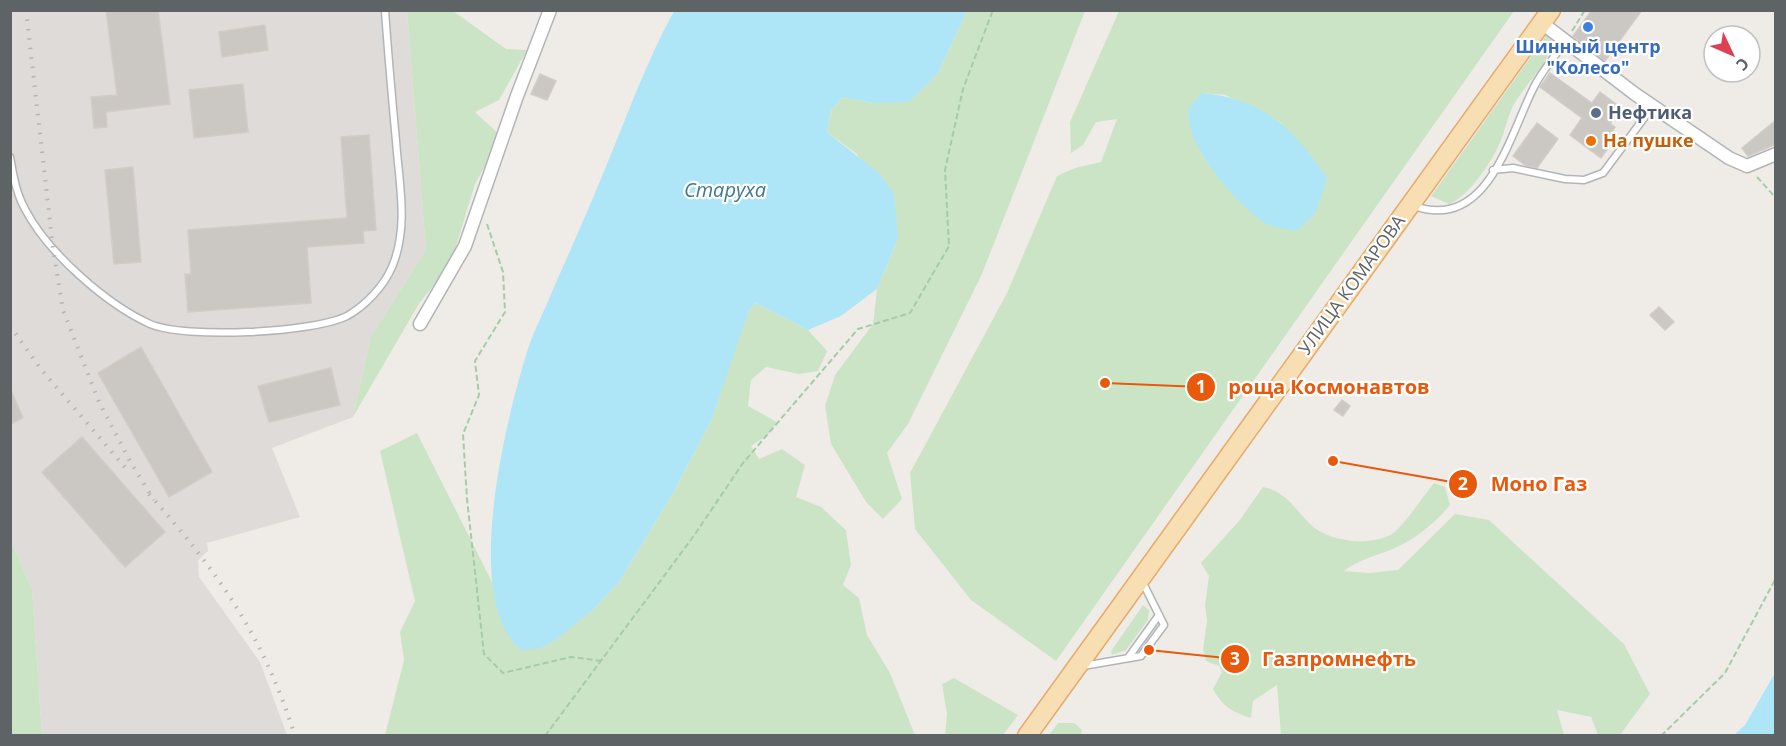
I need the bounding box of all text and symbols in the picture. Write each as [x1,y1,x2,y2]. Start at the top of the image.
marker: Шинный центр "Колесо" [1581,20,1595,34]
north arrow [1702,24,1762,84]
place label: Шинный центр "Колесо" [1515,34,1661,79]
text: С [1731,53,1754,76]
place label: Нефтика [1608,100,1692,124]
marker: Нефтика [1589,106,1603,120]
place label: На пушке [1603,128,1694,152]
marker: На пушке [1584,134,1598,148]
water label: Старуха [684,176,766,203]
street label: УЛИЦА КОМАРОВА [1292,209,1410,359]
callout: роща Космонавтов [1186,368,1442,406]
text: роща Космонавтов [1228,373,1430,400]
text: 1 [1196,374,1206,398]
callout: Моно Газ [1448,465,1599,503]
text: Моно Газ [1491,470,1587,497]
text: 2 [1458,471,1468,495]
callout: Газпромнефть [1220,640,1428,678]
text: Газпромнефть [1262,645,1416,672]
text: 3 [1230,646,1240,670]

